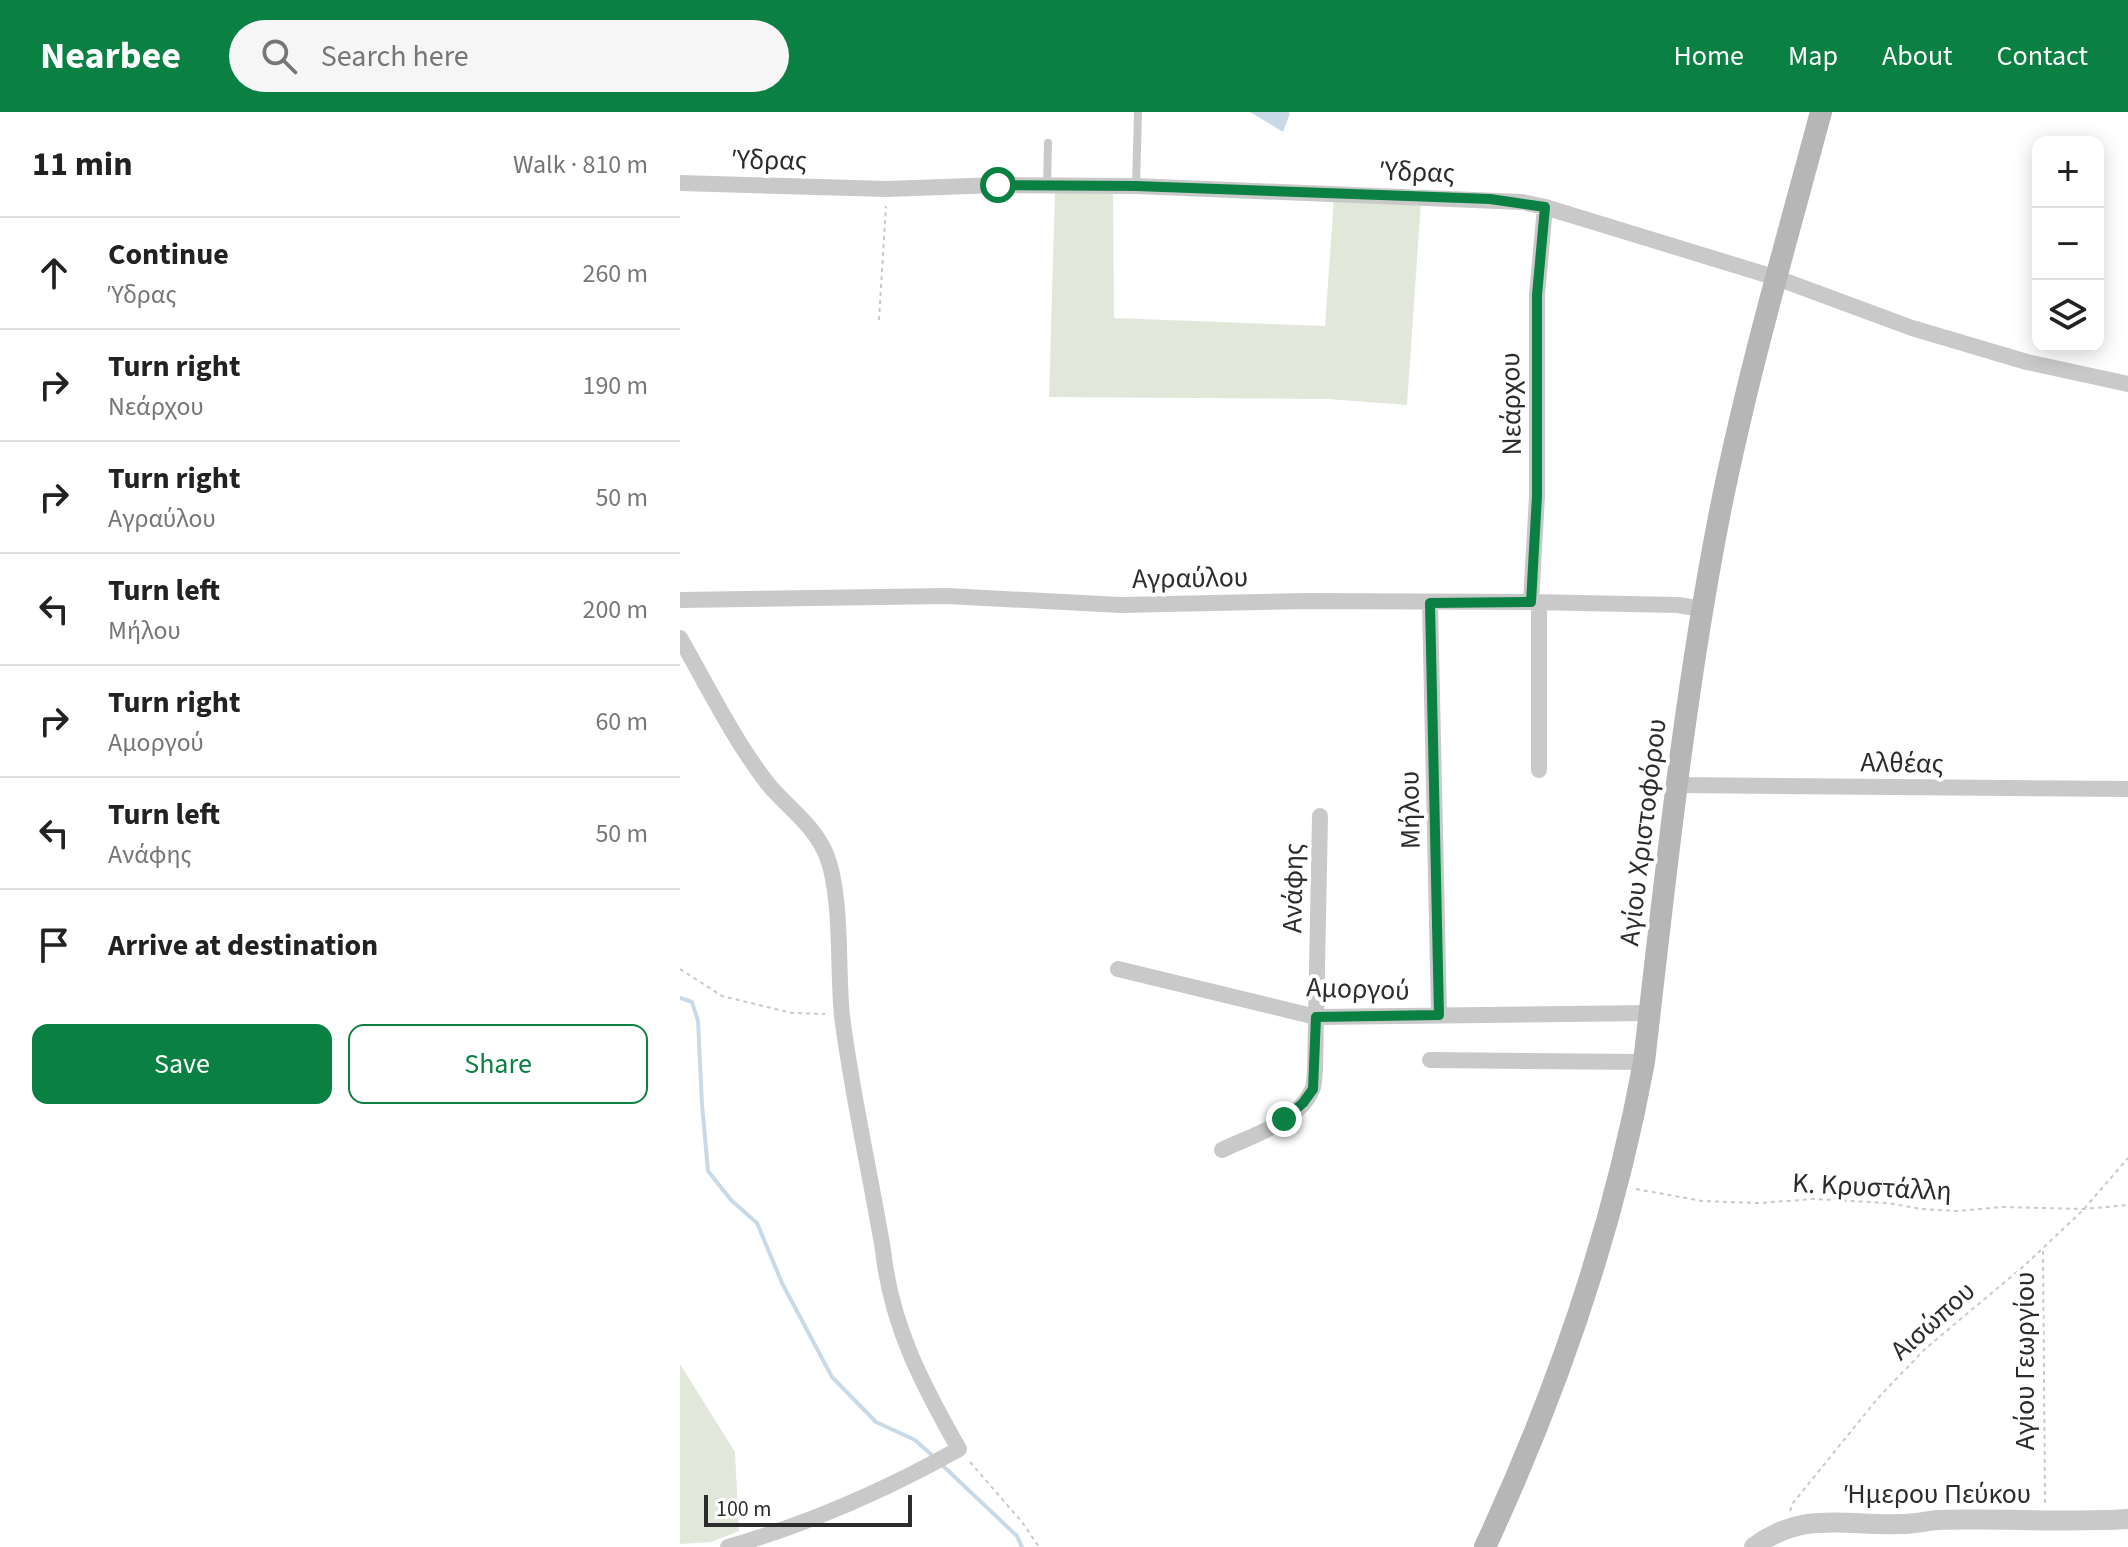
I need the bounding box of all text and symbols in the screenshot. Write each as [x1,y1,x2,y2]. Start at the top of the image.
search box [229,20,789,92]
text: Nearbee [40,29,181,83]
icon: search [257,34,301,78]
text: Search here [321,35,469,78]
text: Home [1673,36,1744,76]
text: Map [1788,36,1838,76]
text: About [1882,36,1953,76]
text: Contact [1997,36,2088,76]
map controls [2032,136,2104,352]
button: + [2032,136,2104,208]
street label: Ύδρας [732,139,807,181]
text: 11 min [32,140,133,189]
text: Walk · 810 m [513,146,648,183]
street label: Ύδρας [1379,151,1456,193]
route start [980,167,1016,203]
button: − [2032,208,2104,280]
text: Continue [108,233,229,276]
icon: ahead [32,251,76,295]
text: 260 m [582,255,648,292]
text: Ύδρας [108,276,177,313]
button: layers [2032,280,2104,352]
text: Turn right [108,345,240,388]
street label: Νεάρχου [1490,352,1532,456]
icon: right [32,363,76,407]
text: 190 m [582,367,648,404]
text: Νεάρχου [108,388,204,425]
text: Turn right [108,457,240,500]
icon: right [32,475,76,519]
text: 50 m [595,479,648,516]
text: Αγραύλου [108,500,216,537]
street label: Αγραύλου [1132,557,1248,599]
text: Turn left [108,569,220,612]
icon: left [32,587,76,631]
text: 200 m [582,591,648,628]
text: Μήλου [108,612,181,649]
text: Turn right [108,681,240,724]
icon: right [32,699,76,743]
text: 60 m [595,703,648,740]
street label: Αγίου Χριστοφόρου [1609,716,1677,948]
text: Αμοργού [108,724,204,761]
street label: Αλθέας [1860,742,1944,784]
street label: Μήλου [1389,770,1431,850]
text: Turn left [108,793,220,836]
icon: left [32,811,76,855]
text: 50 m [595,815,648,852]
text: Ανάφης [108,836,192,873]
street label: Ανάφης [1272,843,1314,933]
icon: arrive [32,923,76,967]
text: Arrive at destination [108,924,378,967]
street label: Αμοργού [1306,967,1410,1011]
button: Save [32,1024,332,1104]
button: Share [348,1024,648,1104]
route end [1266,1101,1302,1137]
street label: Κ. Κρυστάλλη [1791,1163,1953,1211]
street label: Αισώπου [1881,1272,1984,1370]
street label: Αγίου Γεωργίου [2005,1272,2045,1450]
street label: Ήμερου Πεύκου [1844,1474,2031,1514]
scale bar [704,1491,912,1527]
text: 100 m [716,1493,771,1525]

